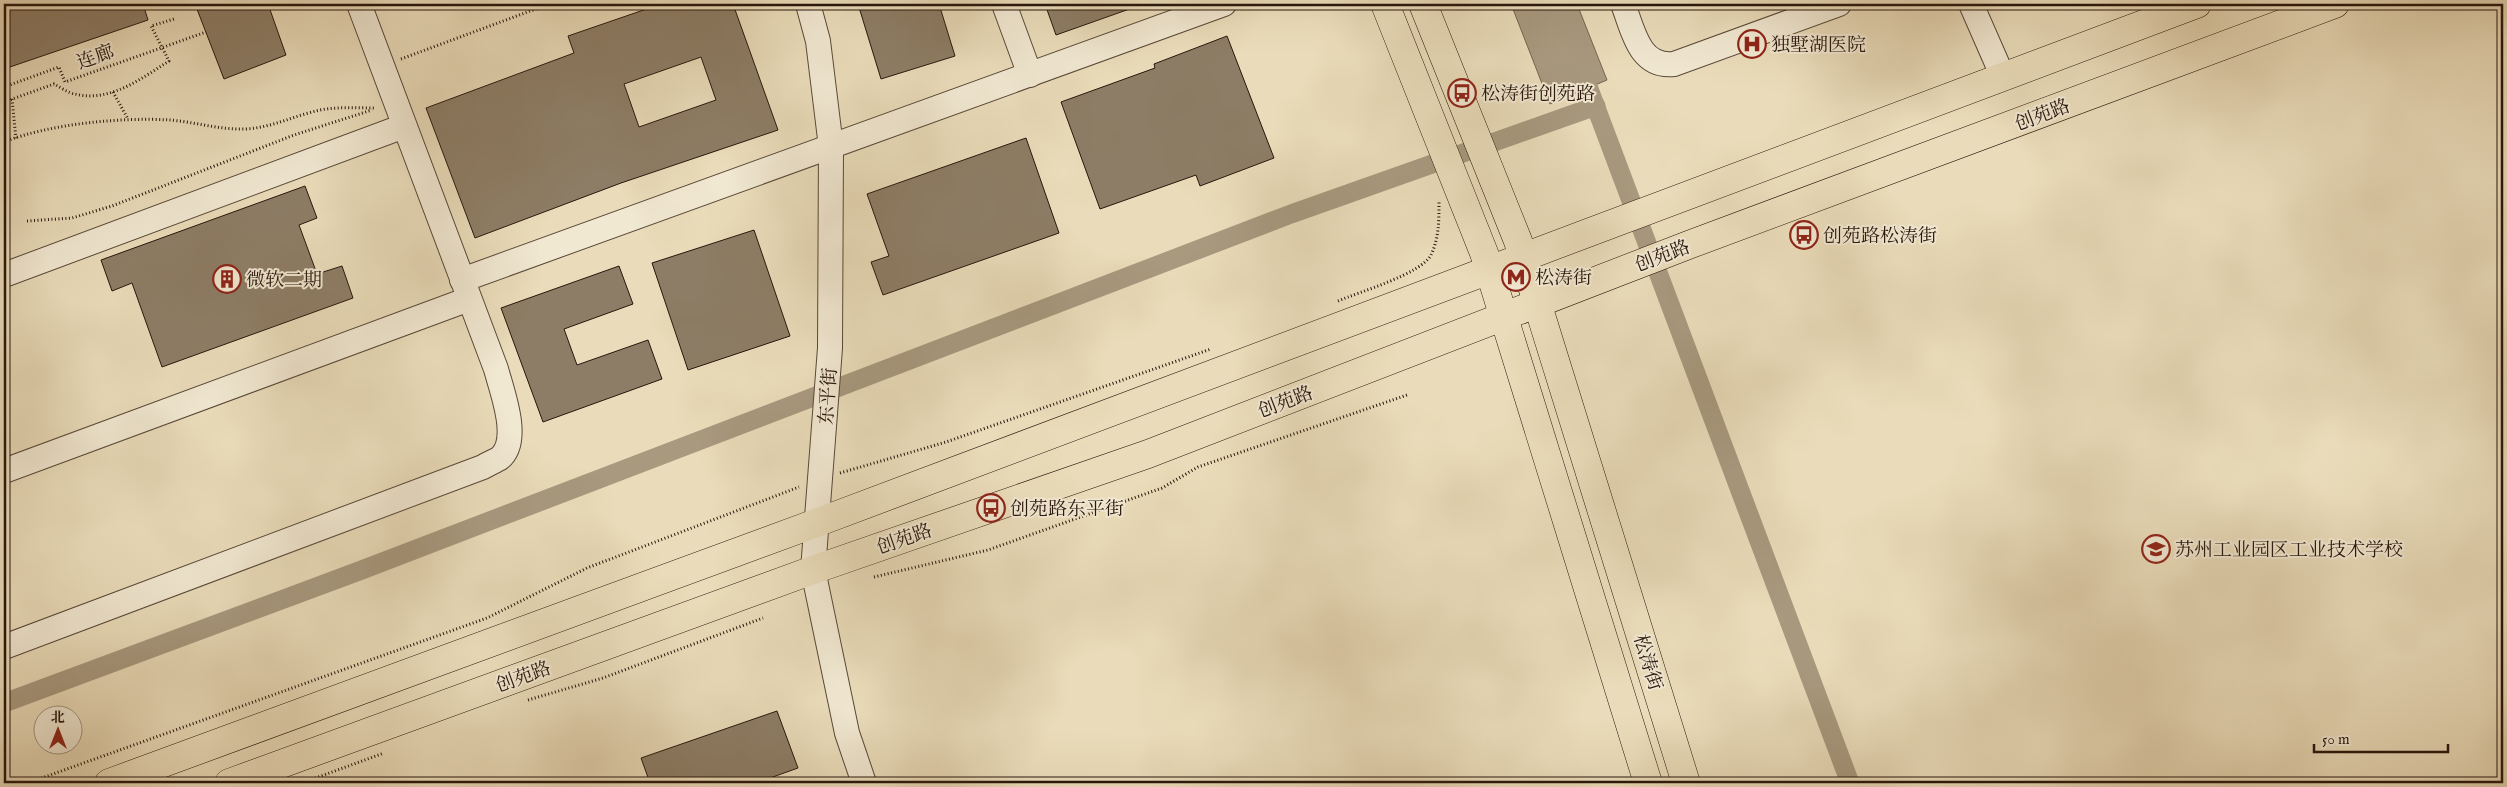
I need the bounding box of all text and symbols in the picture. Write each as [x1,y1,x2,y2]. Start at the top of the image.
hospital icon: 独墅湖医院 [1737,29,1767,59]
place label: 独墅湖医院 [1771,34,1866,58]
street label: 连廊 [74,40,118,76]
bus stop icon: 松涛街创苑路 [1447,78,1477,108]
place label: 松涛街创苑路 [1481,83,1595,107]
street label: 创苑路 [2012,94,2074,137]
bus stop icon: 创苑路松涛街 [1789,220,1819,250]
place label: 创苑路松涛街 [1823,225,1937,249]
street label: 创苑路 [1632,235,1694,278]
metro station icon: 松涛街 [1501,262,1531,292]
building icon: 微软二期 [212,264,242,294]
place label: 松涛街 [1535,267,1592,291]
place label: 微软二期 [246,269,322,293]
street label: 东平街 [815,367,843,425]
street label: 创苑路 [1255,381,1317,424]
bus stop icon: 创苑路东平街 [976,493,1006,523]
place label: 创苑路东平街 [1010,498,1124,522]
street label: 创苑路 [874,519,936,561]
school or university icon: 苏州工业园区工业技术学校 [2141,534,2171,564]
place label: 苏州工业园区工业技术学校 [2175,539,2403,563]
street label: 松涛街 [1627,632,1667,693]
street label: 创苑路 [493,657,555,699]
north arrow [32,704,82,754]
text: 北 [51,709,65,727]
scale bar [2314,722,2448,754]
text: 50 m [2322,730,2350,749]

